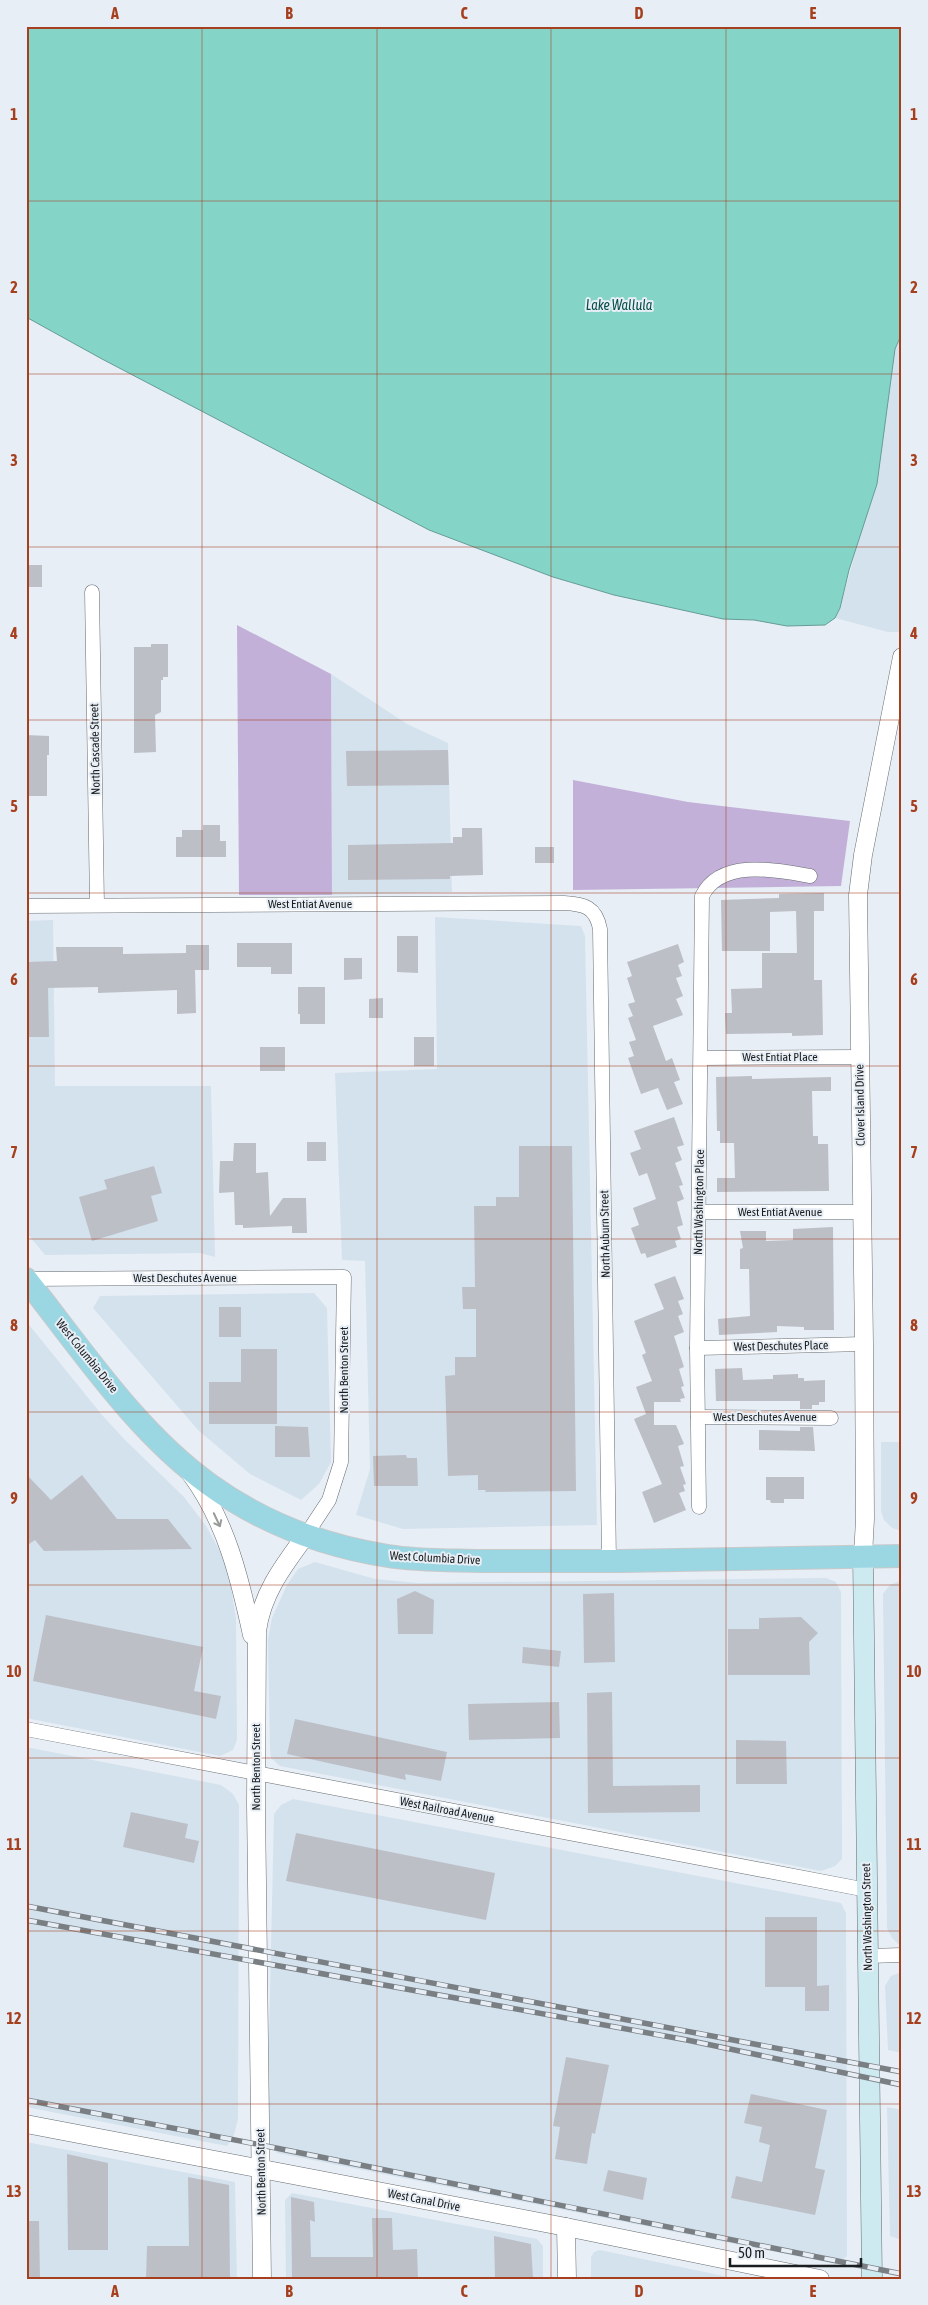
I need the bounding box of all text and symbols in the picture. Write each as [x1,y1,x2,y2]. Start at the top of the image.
text: A [110,4,119,22]
text: B [285,4,293,22]
text: C [460,4,468,22]
text: D [635,4,644,22]
text: E [810,4,817,22]
text: 1 [10,105,18,123]
text: 1 [910,105,918,123]
text: 2 [10,278,18,296]
text: 2 [910,278,918,296]
water label: Lake Wallula [586,297,653,313]
text: 3 [10,451,18,469]
text: 3 [910,451,918,469]
text: 4 [9,624,18,642]
text: 4 [909,624,918,642]
street label: North Cascade Street [87,703,103,795]
text: 5 [10,797,18,815]
text: 5 [910,797,918,815]
street label: West Entiat Avenue [268,897,352,911]
text: 6 [10,970,18,988]
text: 6 [910,970,918,988]
street label: West Entiat Place [742,1050,818,1064]
street label: Clover Island Drive [852,1064,868,1146]
text: 7 [10,1143,18,1161]
text: 7 [910,1143,918,1161]
street label: North Washington Place [691,1149,707,1255]
street label: North Auburn Street [597,1190,613,1278]
street label: West Entiat Avenue [738,1205,822,1219]
street label: West Deschutes Avenue [133,1271,237,1285]
text: 8 [10,1316,18,1334]
street label: West Columbia Drive [53,1316,121,1396]
text: 8 [910,1316,918,1334]
street label: North Benton Street [337,1326,351,1413]
street label: West Deschutes Place [733,1338,829,1354]
street label: West Deschutes Avenue [713,1410,817,1424]
text: 9 [10,1489,18,1507]
text: 9 [910,1489,918,1507]
one-way arrow [213,1512,222,1527]
street label: West Columbia Drive [389,1549,481,1567]
text: 10 [6,1662,22,1680]
text: 10 [906,1662,922,1680]
street label: North Benton Street [249,1723,263,1810]
street label: West Railroad Avenue [399,1794,495,1826]
text: 11 [6,1835,22,1853]
text: 11 [906,1835,922,1853]
street label: North Washington Street [859,1863,875,1971]
text: 12 [6,2009,22,2027]
text: 12 [906,2009,922,2027]
street label: North Benton Street [253,2128,269,2216]
text: 13 [6,2182,22,2200]
text: 13 [906,2182,922,2200]
street label: West Canal Drive [387,2186,461,2214]
scale bar [730,2235,862,2267]
text: 50 m [738,2244,765,2261]
text: A [110,2282,119,2300]
text: B [285,2282,293,2300]
text: C [460,2282,468,2300]
text: D [635,2282,644,2300]
text: E [810,2282,817,2300]

